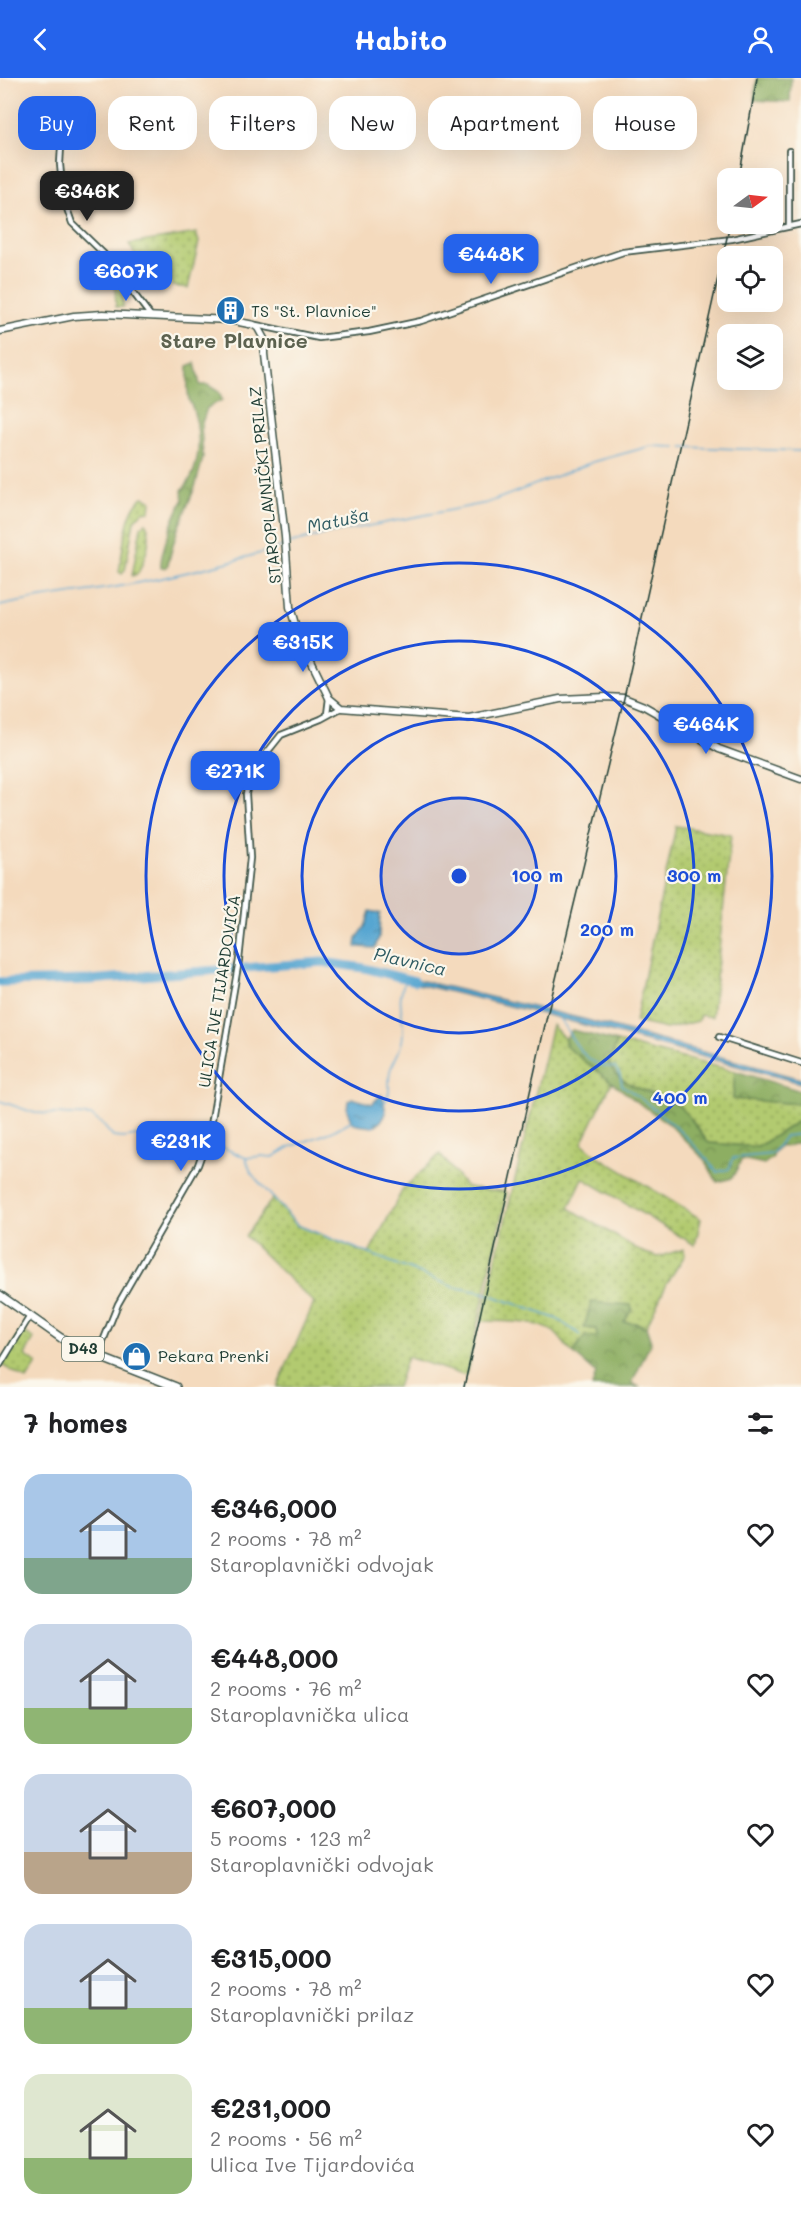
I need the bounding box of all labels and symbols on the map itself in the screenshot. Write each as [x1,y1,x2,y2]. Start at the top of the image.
north arrow [717,168,783,234]
pin: €346K [45,171,129,222]
pin: €448K [449,234,533,285]
pin: €607K [84,251,168,302]
building icon: TS "St. Plavnice" [214,295,246,327]
place label: TS "St. Plavnice" [251,300,377,321]
district label: Stare Plavnice [160,327,308,353]
street label: STAROPLAVNIČKI PRILAZ [244,385,285,585]
water label: Matuša [304,502,371,538]
pin: €315K [261,622,345,673]
pin: €464K [664,704,748,755]
pin: €271K [193,751,277,802]
text: 100 m [511,863,563,887]
text: 300 m [667,863,721,887]
centre of rings [449,866,469,886]
street label: ULICA IVE TIJARDOVIĆA [193,893,244,1089]
text: 200 m [580,917,634,941]
water label: Plavnica [372,941,449,981]
text: 400 m [652,1085,708,1109]
pin: €231K [139,1121,223,1172]
road number: D43 [62,1337,104,1361]
shop icon: Pekara Prenki [121,1340,153,1372]
place label: Pekara Prenki [158,1345,269,1366]

